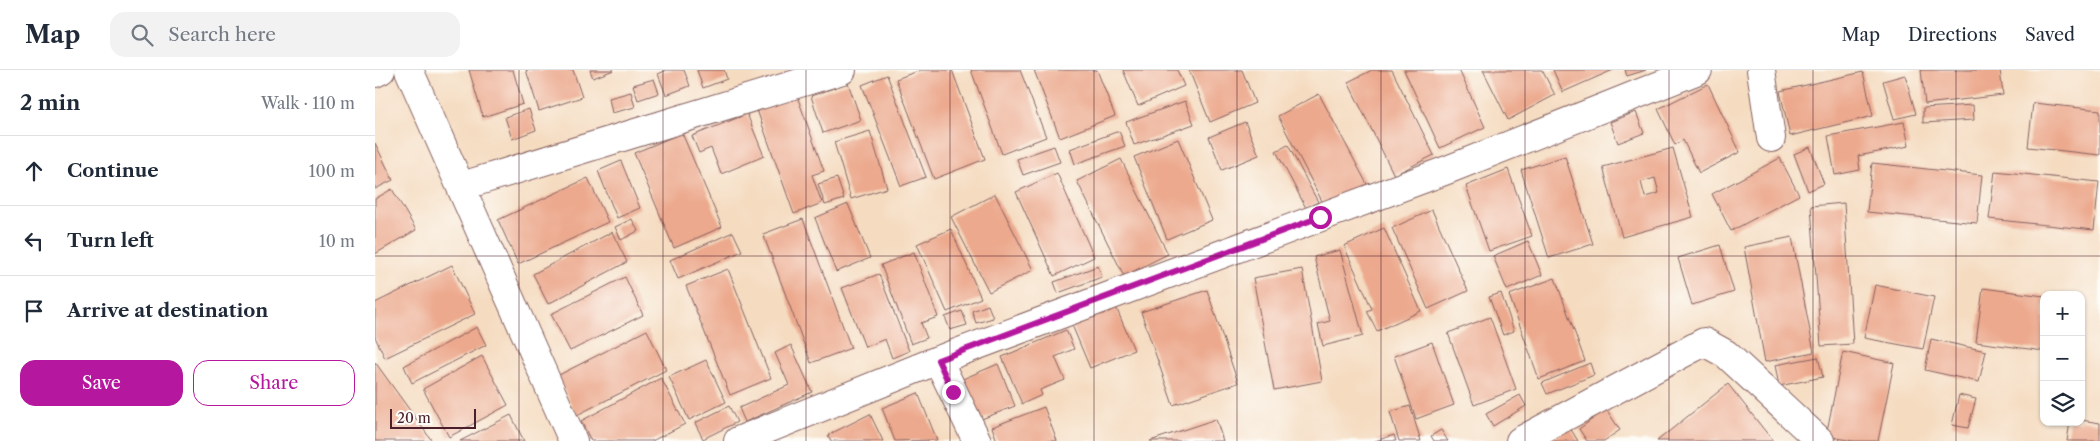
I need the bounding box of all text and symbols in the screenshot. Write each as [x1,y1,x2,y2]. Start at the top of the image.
search box [110,12,460,57]
text: Map [25,20,80,49]
icon: search [128,21,156,49]
text: Search here [168,23,276,46]
text: Map [1841,24,1880,46]
text: Directions [1908,24,1997,46]
text: Saved [2025,24,2075,46]
text: 2 min [20,90,80,115]
text: Walk · 110 m [261,93,355,113]
icon: ahead [20,157,48,185]
text: Continue [67,159,159,182]
text: 100 m [309,161,355,181]
route start [1309,206,1332,229]
icon: left [20,227,48,255]
text: Turn left [67,229,154,252]
text: 10 m [319,231,355,251]
map controls [2040,291,2085,426]
button: + [2040,291,2085,336]
icon: arrive [20,297,48,325]
text: Arrive at destination [67,299,268,322]
button: − [2040,336,2085,381]
button: Save [20,360,183,406]
button: Share [193,360,355,406]
route end [942,381,965,404]
button: layers [2040,381,2085,426]
scale bar [390,406,476,429]
text: 20 m [397,409,431,427]

